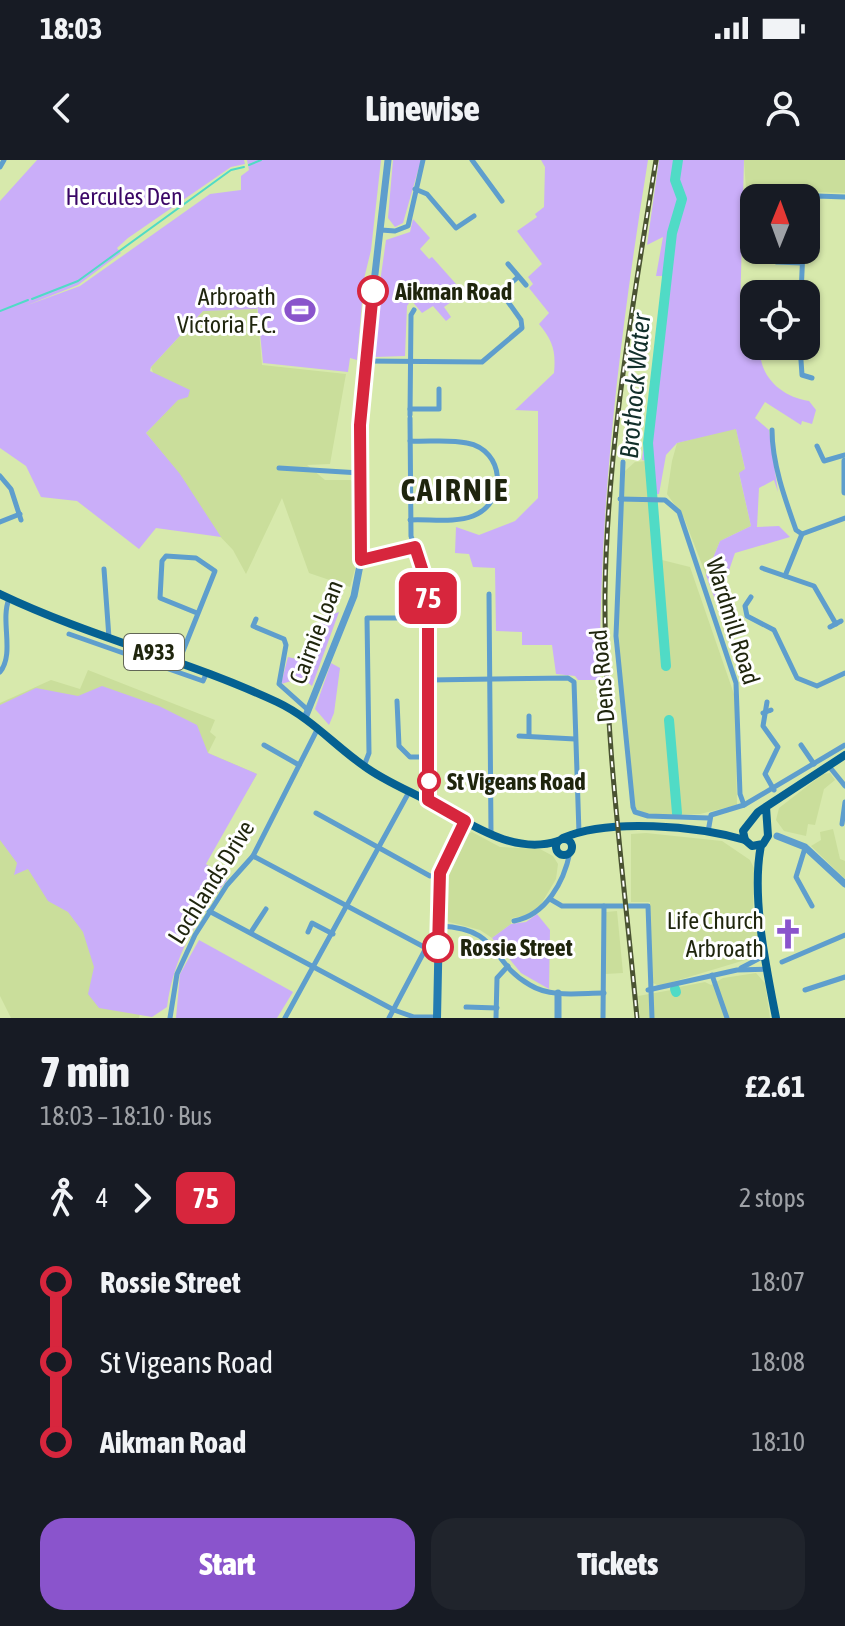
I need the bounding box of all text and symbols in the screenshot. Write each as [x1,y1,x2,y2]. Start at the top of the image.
text: 18:03 [40,11,102,45]
icon: back [40,86,84,130]
icon: person [761,86,805,130]
text: Linewise [365,87,480,129]
park label: Hercules Den [65,183,183,210]
north arrow [740,184,820,264]
map controls [740,184,820,360]
marker: Aikman Road [358,276,388,306]
place label: Aikman Road [394,278,512,305]
button: locate [740,280,820,360]
place label: Arbroath Victoria F.C. [177,283,276,338]
sports icon: Arbroath Victoria F.C. [283,293,317,327]
water label: Brothock Water [614,311,656,460]
district label: CAIRNIE [401,471,509,508]
street label: Wardmill Road [701,554,765,688]
line badge: 75 [392,572,464,624]
street label: Cairnie Loan [284,576,348,688]
text: 75 [415,582,441,614]
street label: Dens Road [584,628,620,724]
road number: A933 [124,634,184,670]
place label: St Vigeans Road [447,768,586,795]
marker: St Vigeans Road [418,770,440,792]
street label: Lochlands Drive [162,815,260,949]
place label: Life Church Arbroath [667,907,764,962]
church icon: Life Church Arbroath [771,917,805,951]
marker: Rossie Street [423,932,453,962]
place label: Rossie Street [460,934,573,961]
text: 7 min [40,1046,130,1096]
text: £2.61 [745,1069,805,1103]
text: 18:03 – 18:10 · Bus [40,1101,212,1131]
icon: walk [40,1176,84,1220]
icon: forward [120,1176,164,1220]
text: 75 [192,1182,219,1214]
text: 4 [96,1183,108,1213]
text: 2 stops [739,1183,805,1213]
text: Rossie Street [100,1265,241,1299]
text: 18:07 [751,1267,805,1297]
text: St Vigeans Road [100,1345,273,1379]
text: 18:08 [751,1347,805,1377]
text: Aikman Road [100,1425,246,1459]
text: 18:10 [751,1427,805,1457]
button: Start [40,1518,415,1610]
button: Tickets [431,1518,805,1610]

